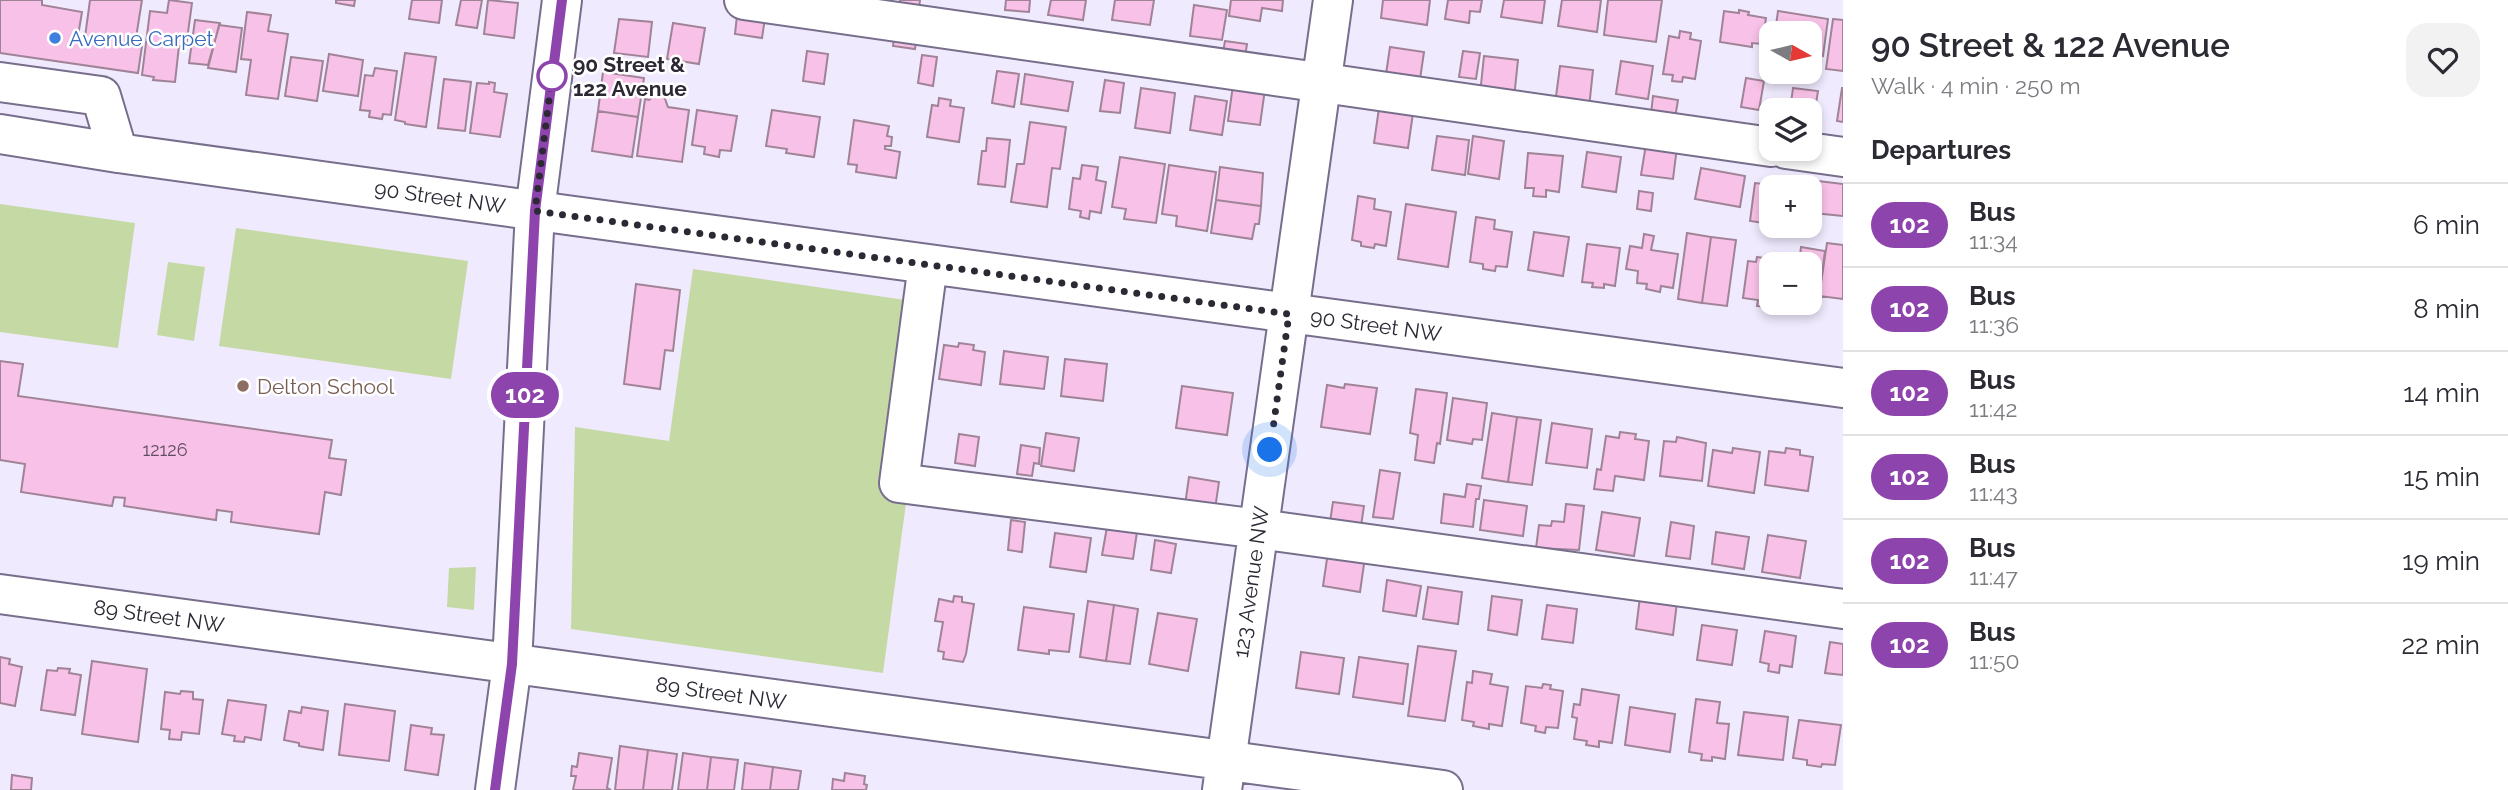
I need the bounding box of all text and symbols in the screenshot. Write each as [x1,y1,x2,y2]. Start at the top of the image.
north arrow [1759,21,1822,84]
map controls [1759,21,1822,315]
button: heart [2406,23,2480,97]
place label: Avenue Carpet [69,26,214,51]
text: 90 Street & 122 Avenue [1871,26,2230,65]
marker: Avenue Carpet [47,30,63,46]
place label: 90 Street & 122 Avenue [573,52,687,101]
marker: 90 Street & 122 Avenue [537,61,567,91]
text: Walk · 4 min · 250 m [1871,72,2081,99]
button: layers [1759,98,1822,161]
text: Departures [1871,135,2011,165]
street label: 90 Street NW [373,175,507,219]
button: + [1759,175,1822,238]
text: Bus [1969,197,2016,227]
text: 102 [1889,210,1930,239]
text: 6 min [2413,210,2480,240]
text: 11:34 [1969,227,2018,254]
button: − [1759,252,1822,315]
text: Bus [1969,281,2016,311]
text: 102 [1889,294,1930,323]
text: 8 min [2413,294,2480,324]
street label: 90 Street NW [1309,303,1443,347]
text: 11:36 [1969,311,2019,338]
text: Bus [1969,365,2016,395]
line badge: 102 [485,372,565,418]
place label: Delton School [257,374,395,399]
marker: Delton School [235,378,251,394]
text: 102 [1889,378,1930,407]
text: 14 min [2403,378,2480,408]
text: 102 [505,380,545,409]
text: 11:42 [1969,395,2018,422]
your location [1252,432,1287,467]
house number: 12126 [142,439,188,460]
text: Bus [1969,449,2016,479]
text: 102 [1889,462,1930,491]
text: 15 min [2403,462,2480,492]
text: 11:43 [1969,479,2018,506]
street label: 123 Avenue NW [1228,504,1274,660]
text: Bus [1969,533,2016,563]
text: 102 [1889,546,1930,575]
text: 19 min [2402,546,2480,576]
text: 11:47 [1969,563,2018,590]
street label: 89 Street NW [92,594,226,638]
text: Bus [1969,617,2016,647]
text: 102 [1889,630,1930,659]
text: 22 min [2402,630,2480,660]
text: 11:50 [1969,647,2020,674]
street label: 89 Street NW [654,671,788,715]

